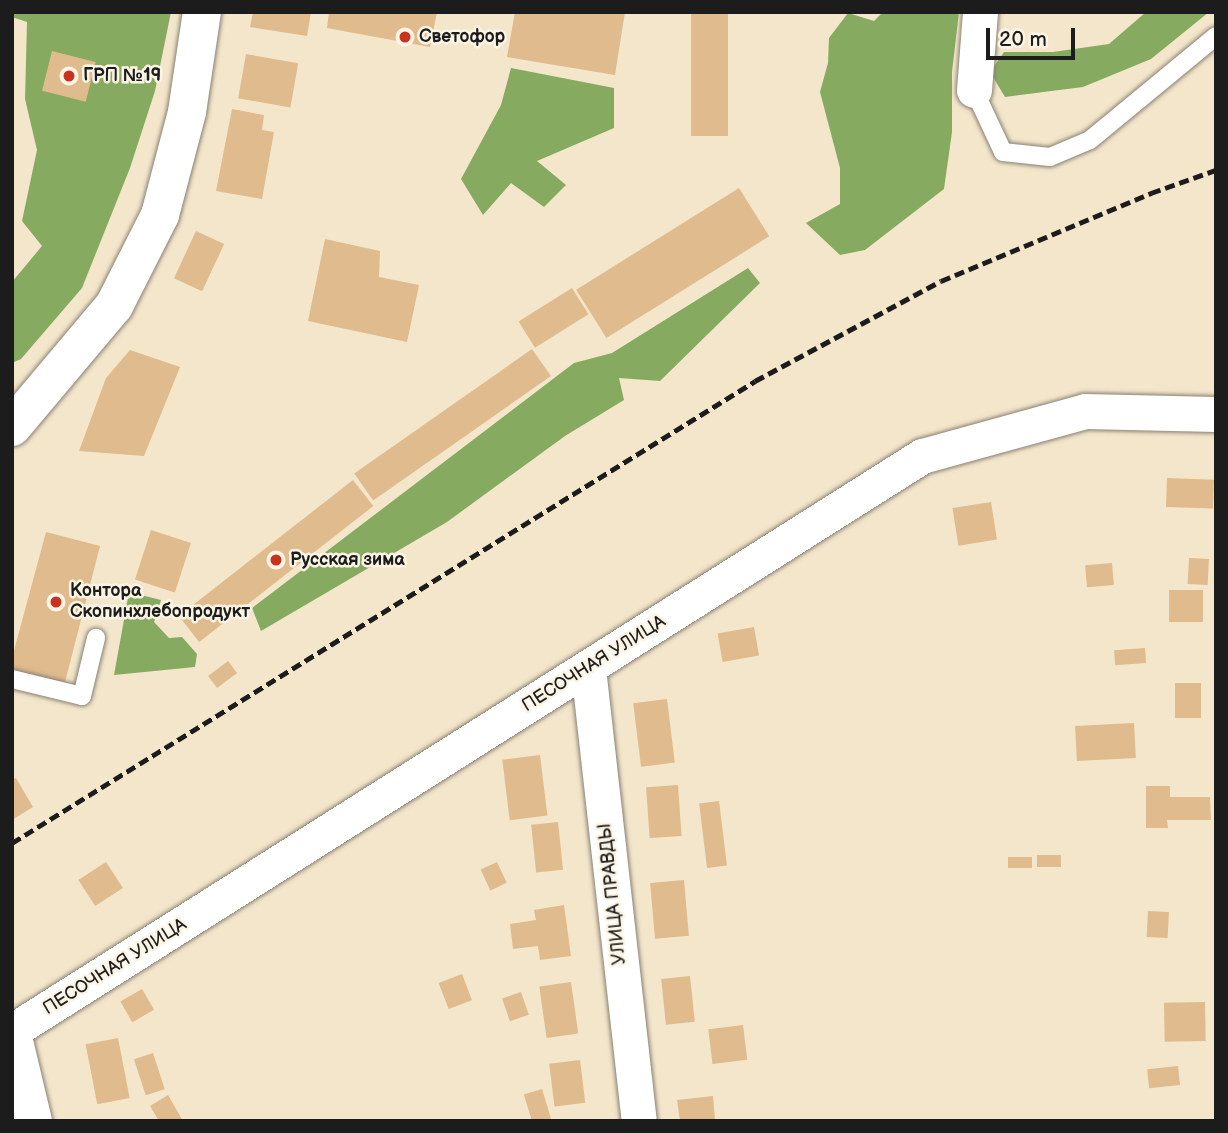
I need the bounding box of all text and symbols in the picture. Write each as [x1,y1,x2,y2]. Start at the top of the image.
scale bar [990,14,1079,58]
place label: Светофор [419,26,505,48]
text: 20 m [999,27,1047,52]
marker: Светофор [397,29,413,45]
place label: ГРП №19 [83,65,161,87]
marker: ГРП №19 [61,68,77,84]
place label: Русская зима [290,549,405,571]
marker: Русская зима [268,552,284,568]
place label: Контора Скопинхлебопродукт [70,581,250,624]
marker: Контора Скопинхлебопродукт [48,594,64,610]
street label: ПЕСОЧНАЯ УЛИЦА [518,611,670,717]
street label: УЛИЦА ПРАВДЫ [595,822,631,966]
street label: ПЕСОЧНАЯ УЛИЦА [39,914,191,1020]

